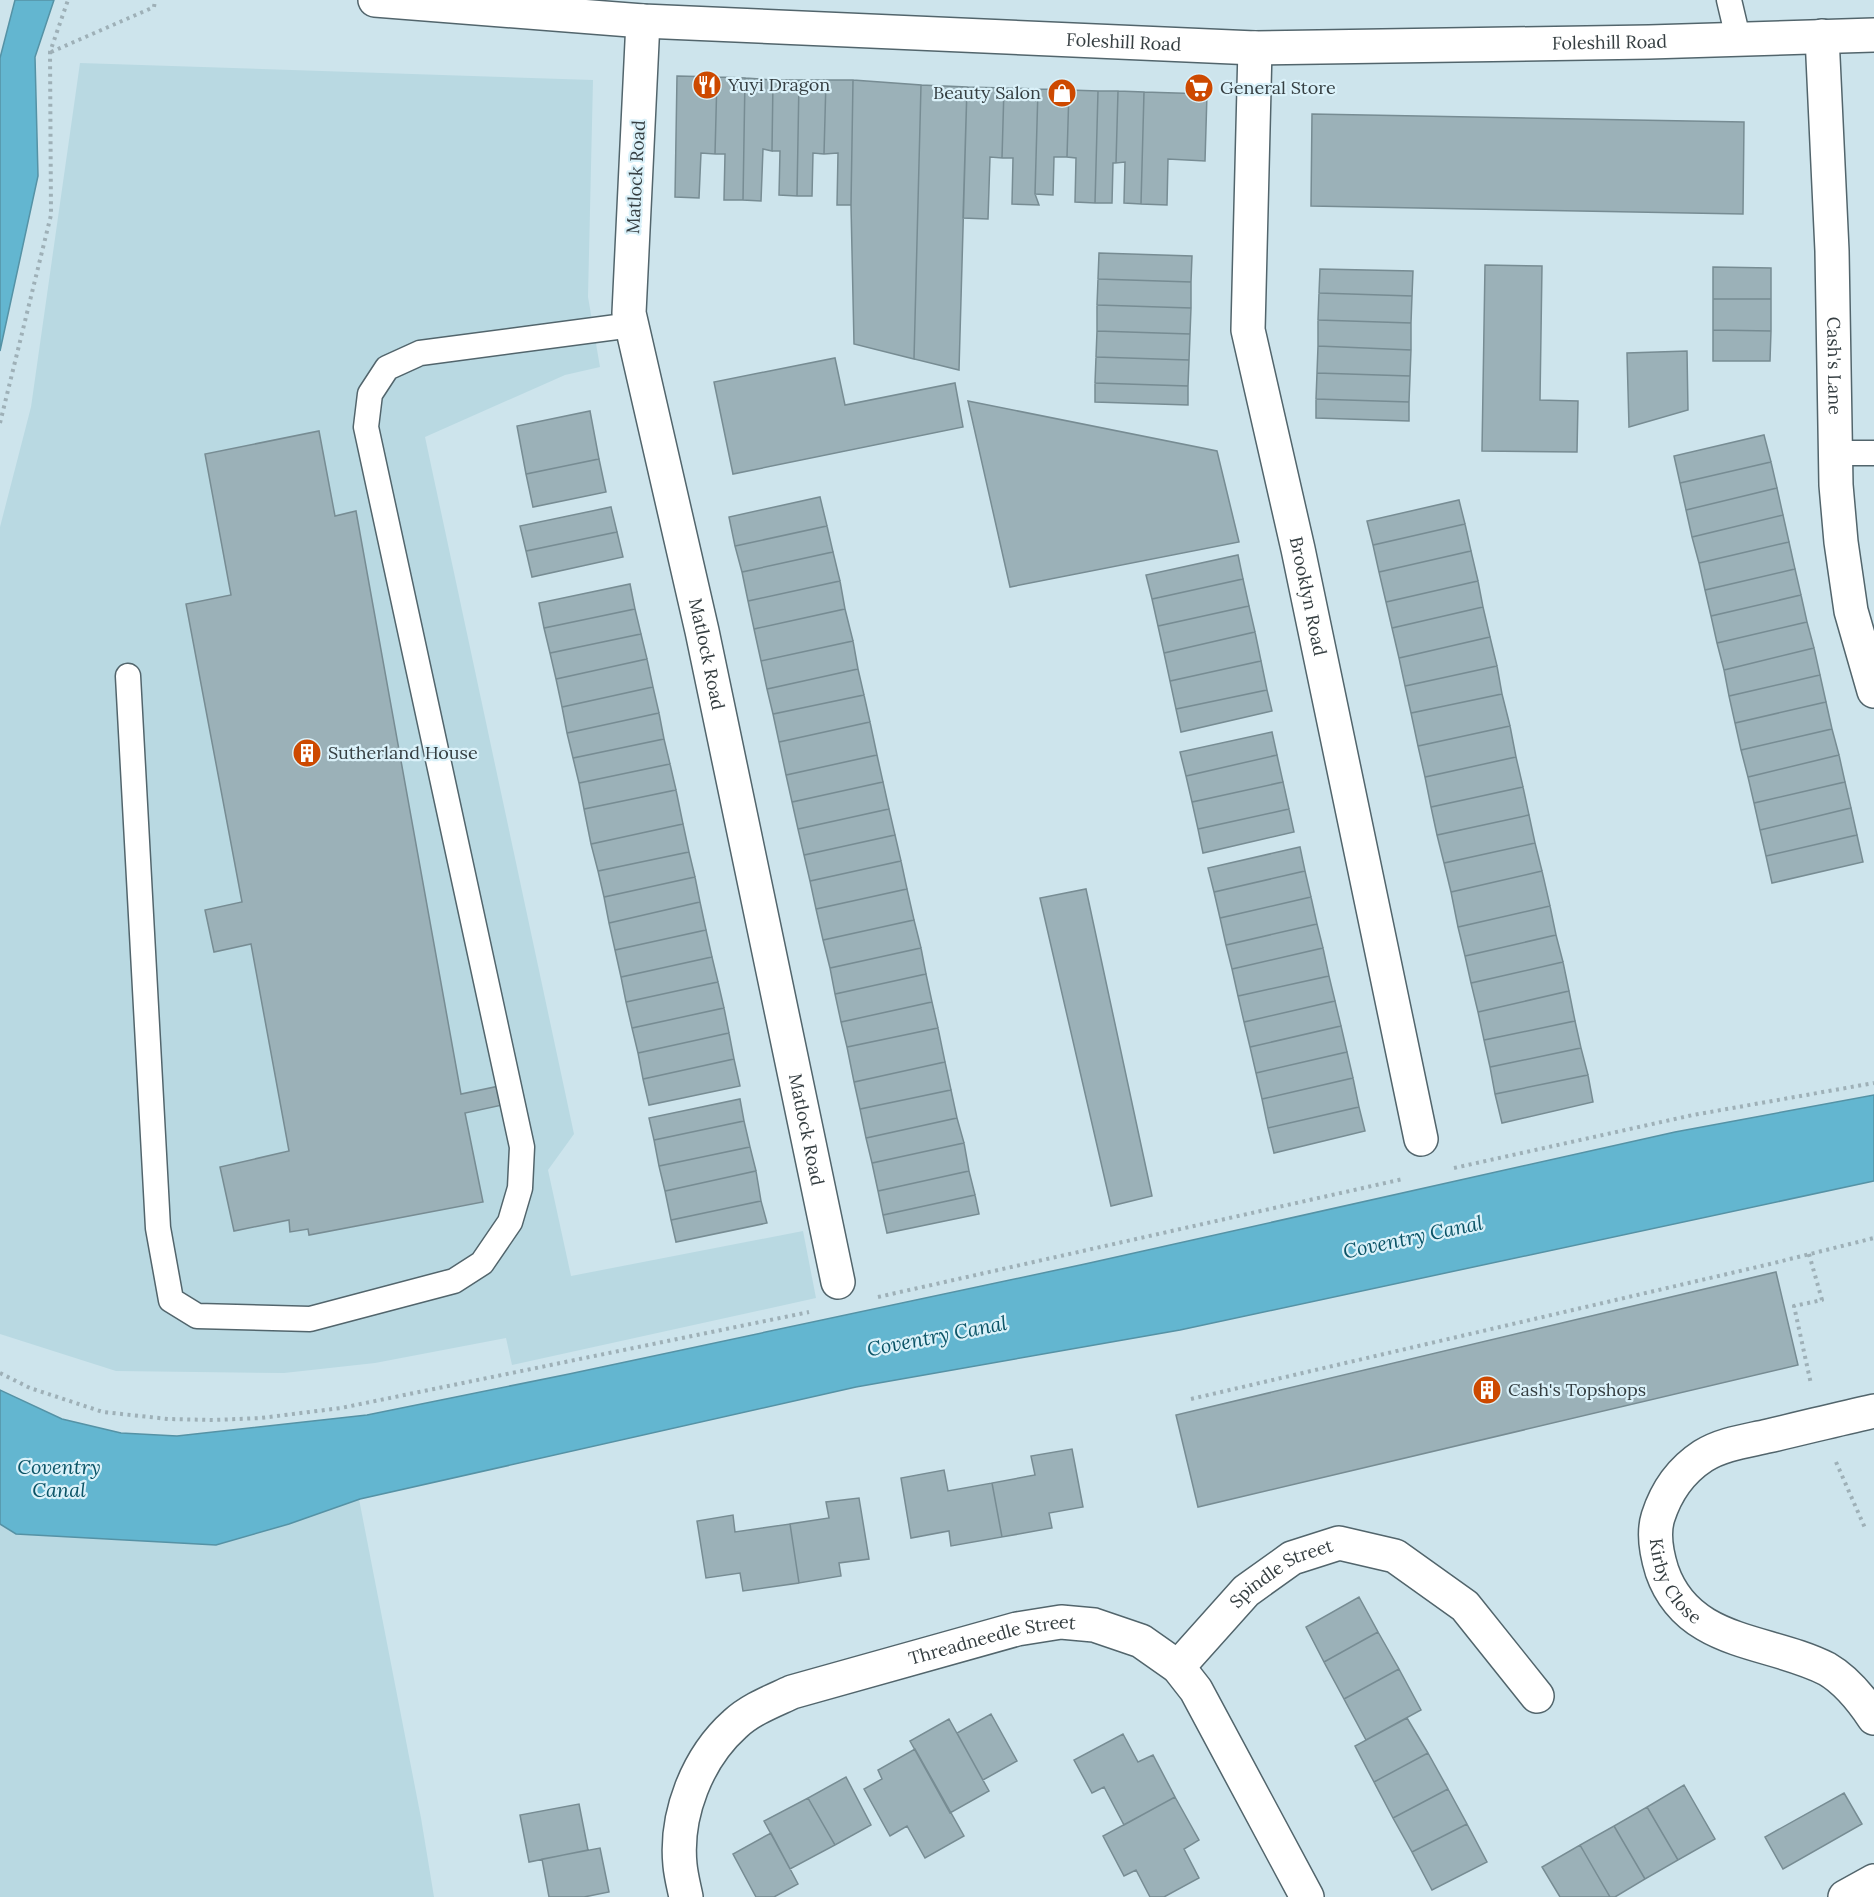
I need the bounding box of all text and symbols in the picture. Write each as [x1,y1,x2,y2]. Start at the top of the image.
street label: Foleshill Road [1066,28,1182,56]
street label: Foleshill Road [1552,29,1668,54]
restaurant icon: Yuyi Dragon [691,69,723,101]
supermarket icon: General Store [1183,72,1215,104]
place label: Yuyi Dragon [727,73,830,96]
place label: General Store [1220,76,1336,99]
shop icon: Beauty Salon [1046,77,1078,109]
place label: Beauty Salon [933,81,1041,104]
street label: Matlock Road [621,119,650,234]
street label: Cash's Lane [1822,316,1847,415]
street label: Brooklyn Road [1285,534,1332,658]
street label: Matlock Road [684,596,730,712]
building icon: Sutherland House [291,737,323,769]
place label: Sutherland House [328,741,478,764]
street label: Matlock Road [784,1071,830,1188]
water label: Coventry Canal [1341,1209,1485,1264]
water label: Coventry Canal [865,1310,1009,1361]
building icon: Cash's Topshops [1471,1374,1503,1406]
place label: Cash's Topshops [1508,1378,1646,1401]
water label: Coventry Canal [17,1454,101,1502]
street label: Spindle Street [1224,1534,1336,1613]
street label: Kirby Close [1645,1537,1706,1629]
street label: Threadneedle Street [906,1610,1077,1670]

